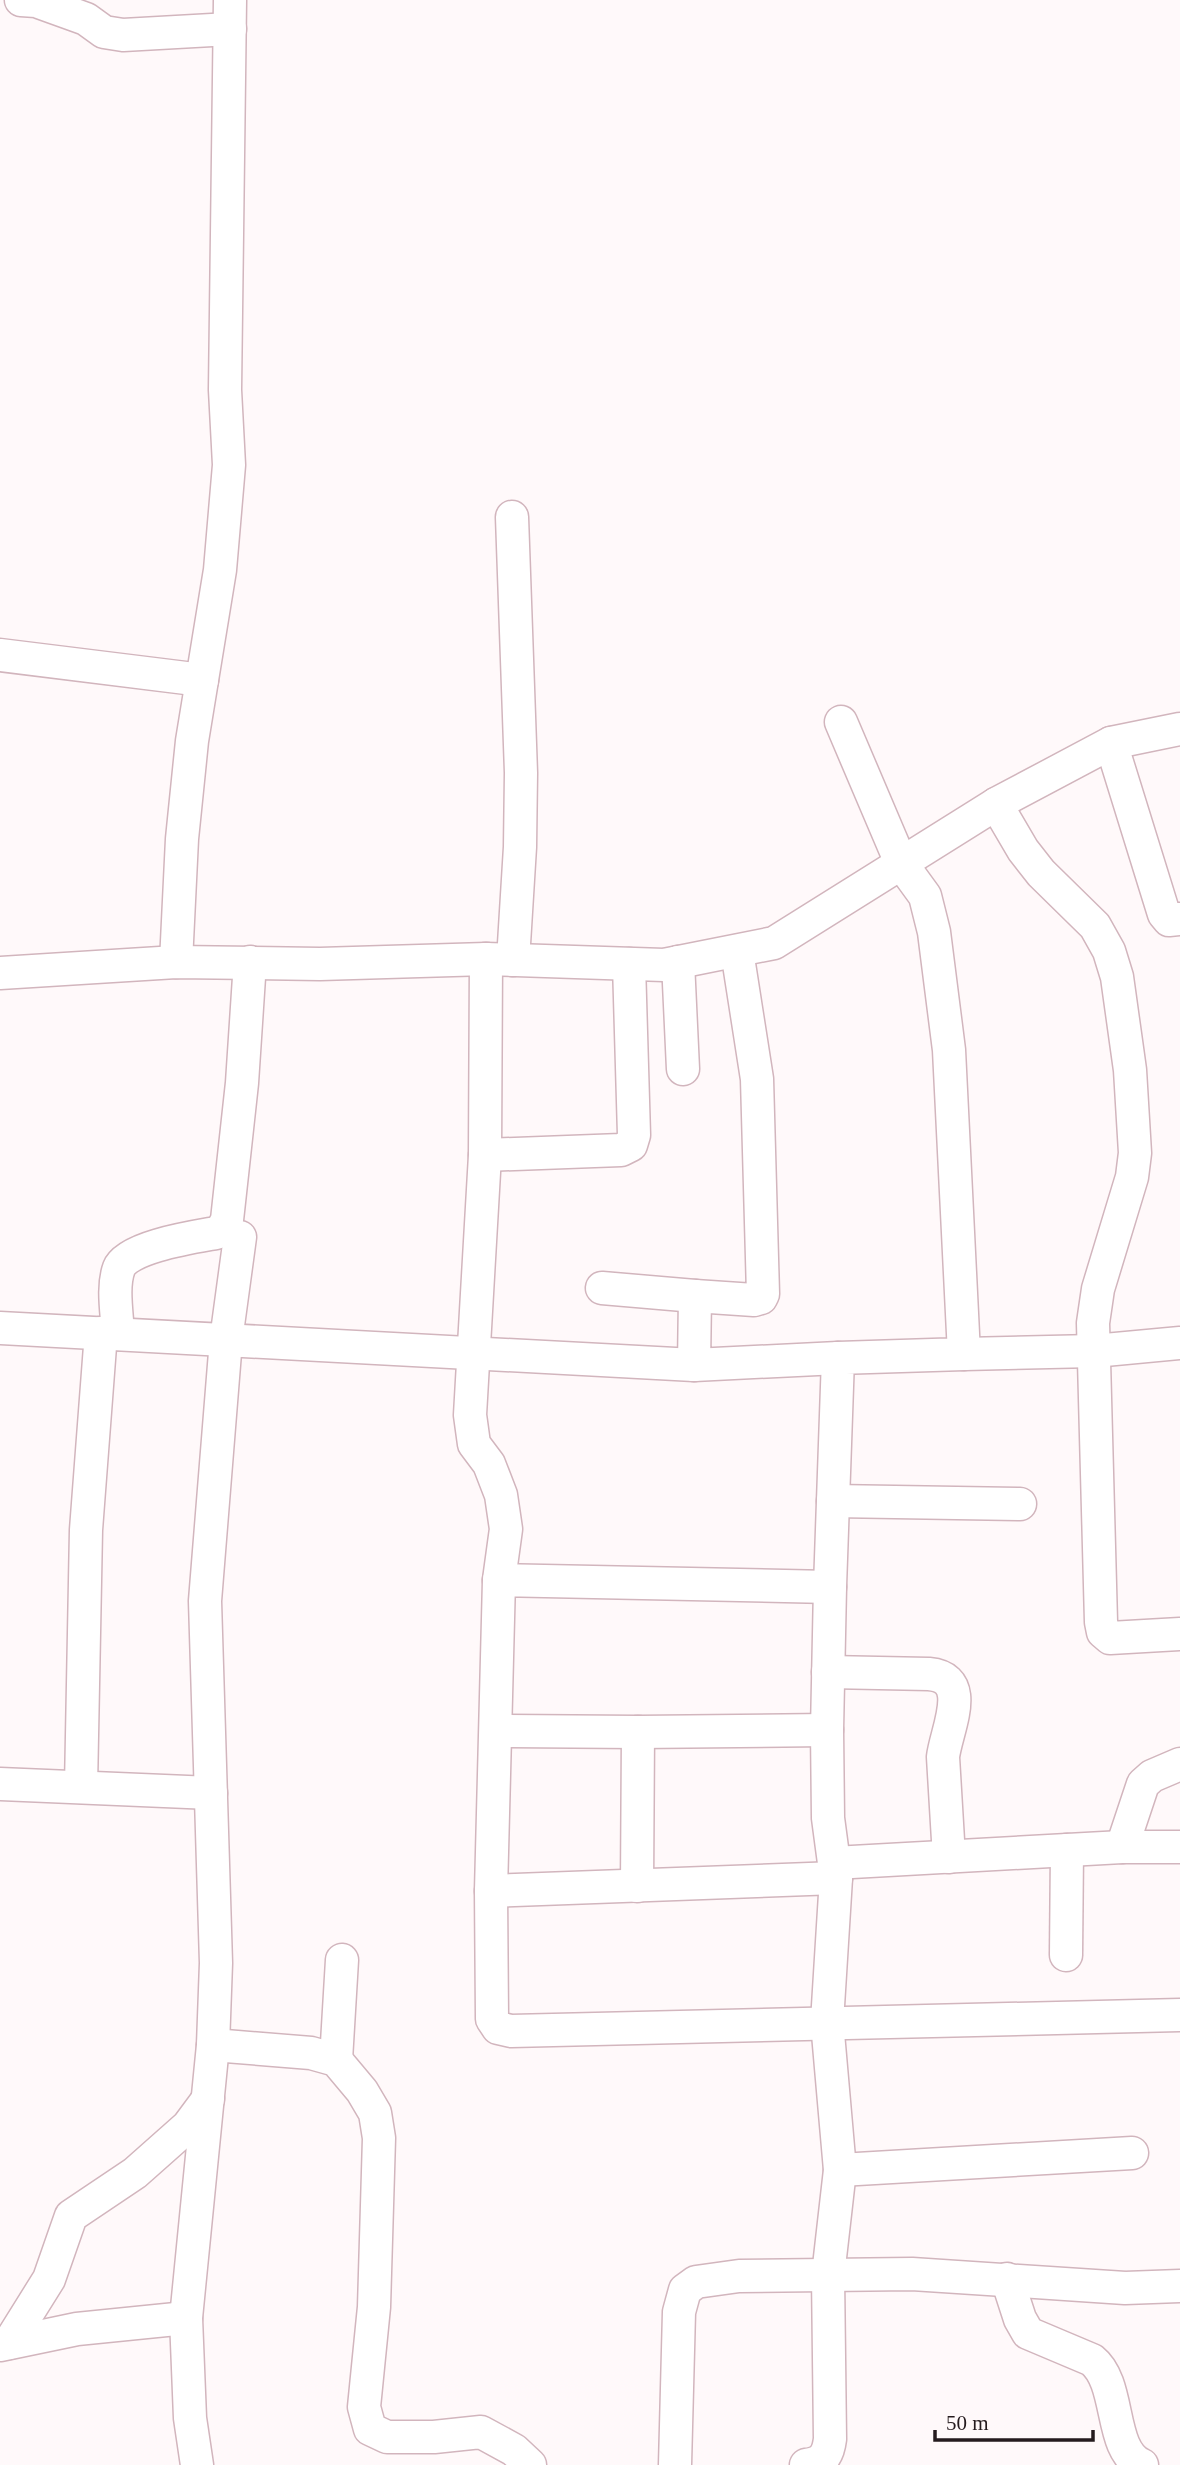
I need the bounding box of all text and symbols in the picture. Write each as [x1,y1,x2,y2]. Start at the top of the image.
scale bar [935,2398,1092,2442]
text: 50 m [946,2411,989,2435]

